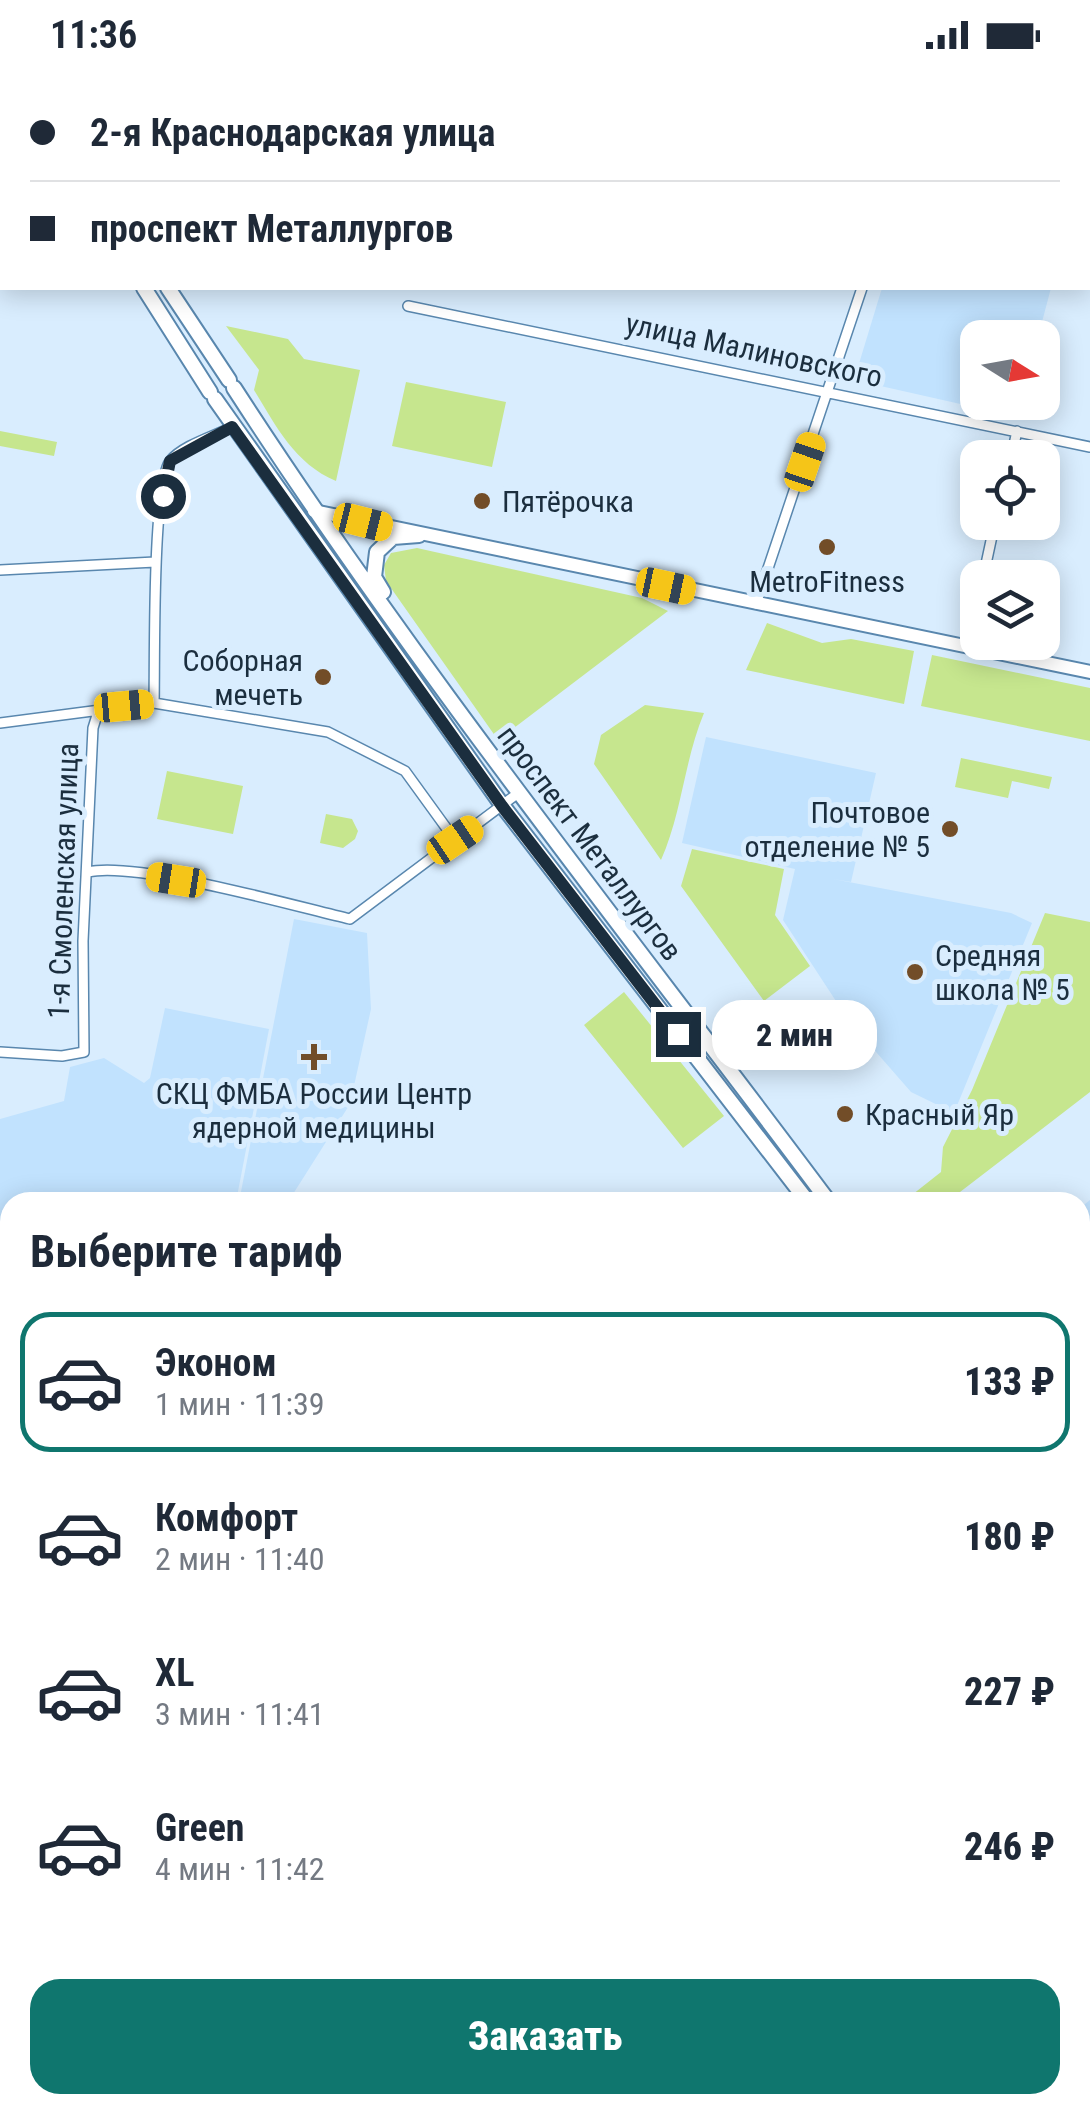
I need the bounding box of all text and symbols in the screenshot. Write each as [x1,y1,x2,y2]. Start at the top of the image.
text: 11:36 [50,13,137,57]
text: 2-я Краснодарская улица [90,111,495,155]
text: проспект Металлургов [90,207,454,251]
street label: улица Малиновского [622,306,886,394]
north arrow [960,320,1060,420]
map controls [960,320,1060,660]
car [781,429,829,495]
button: locate [960,440,1060,540]
route start [141,474,186,519]
place label: Пятёрочка [502,484,634,519]
marker: Пятёрочка [471,490,493,512]
car [330,500,396,544]
marker: MetroFitness [816,536,838,558]
button: layers [960,560,1060,660]
place label: MetroFitness [749,564,905,599]
car [634,565,698,607]
place label: Соборная мечеть [182,643,303,712]
marker: Соборная мечеть [312,666,334,688]
car [93,688,155,724]
street label: проспект Металлургов [490,719,690,967]
street label: 1-я Смоленская улица [41,742,85,1020]
place label: Почтовое отделение № 5 [744,795,930,864]
car [422,811,488,869]
marker: Почтовое отделение № 5 [939,818,961,840]
car [144,860,208,900]
place label: Средняя школа № 5 [935,938,1070,1007]
marker: Средняя школа № 5 [904,961,926,983]
callout: 2 мин [713,999,878,1069]
route end [656,1012,701,1057]
text: 2 мин [756,1016,833,1054]
marker: СКЦ ФМБА России Центр ядерной медицины [301,1044,327,1070]
place label: СКЦ ФМБА России Центр ядерной медицины [156,1076,472,1145]
place label: Красный Яр [865,1097,1014,1132]
marker: Красный Яр [834,1103,856,1125]
text: Выберите тариф [30,1225,343,1278]
icon: car [35,1337,125,1427]
text: Эконом [155,1341,277,1385]
text: 133 ₽ [964,1360,1055,1404]
text: 1 мин · 11:39 [155,1385,325,1423]
icon: car [35,1492,125,1582]
text: Комфорт [155,1496,298,1540]
text: 180 ₽ [964,1515,1055,1559]
text: 2 мин · 11:40 [155,1540,325,1578]
icon: car [35,1647,125,1737]
text: XL [155,1651,194,1695]
text: 227 ₽ [964,1670,1055,1714]
text: 3 мин · 11:41 [155,1695,325,1733]
icon: car [35,1802,125,1892]
text: Green [155,1806,245,1850]
text: 246 ₽ [964,1825,1055,1869]
text: 4 мин · 11:42 [155,1850,325,1888]
button: Заказать [30,1979,1060,2094]

